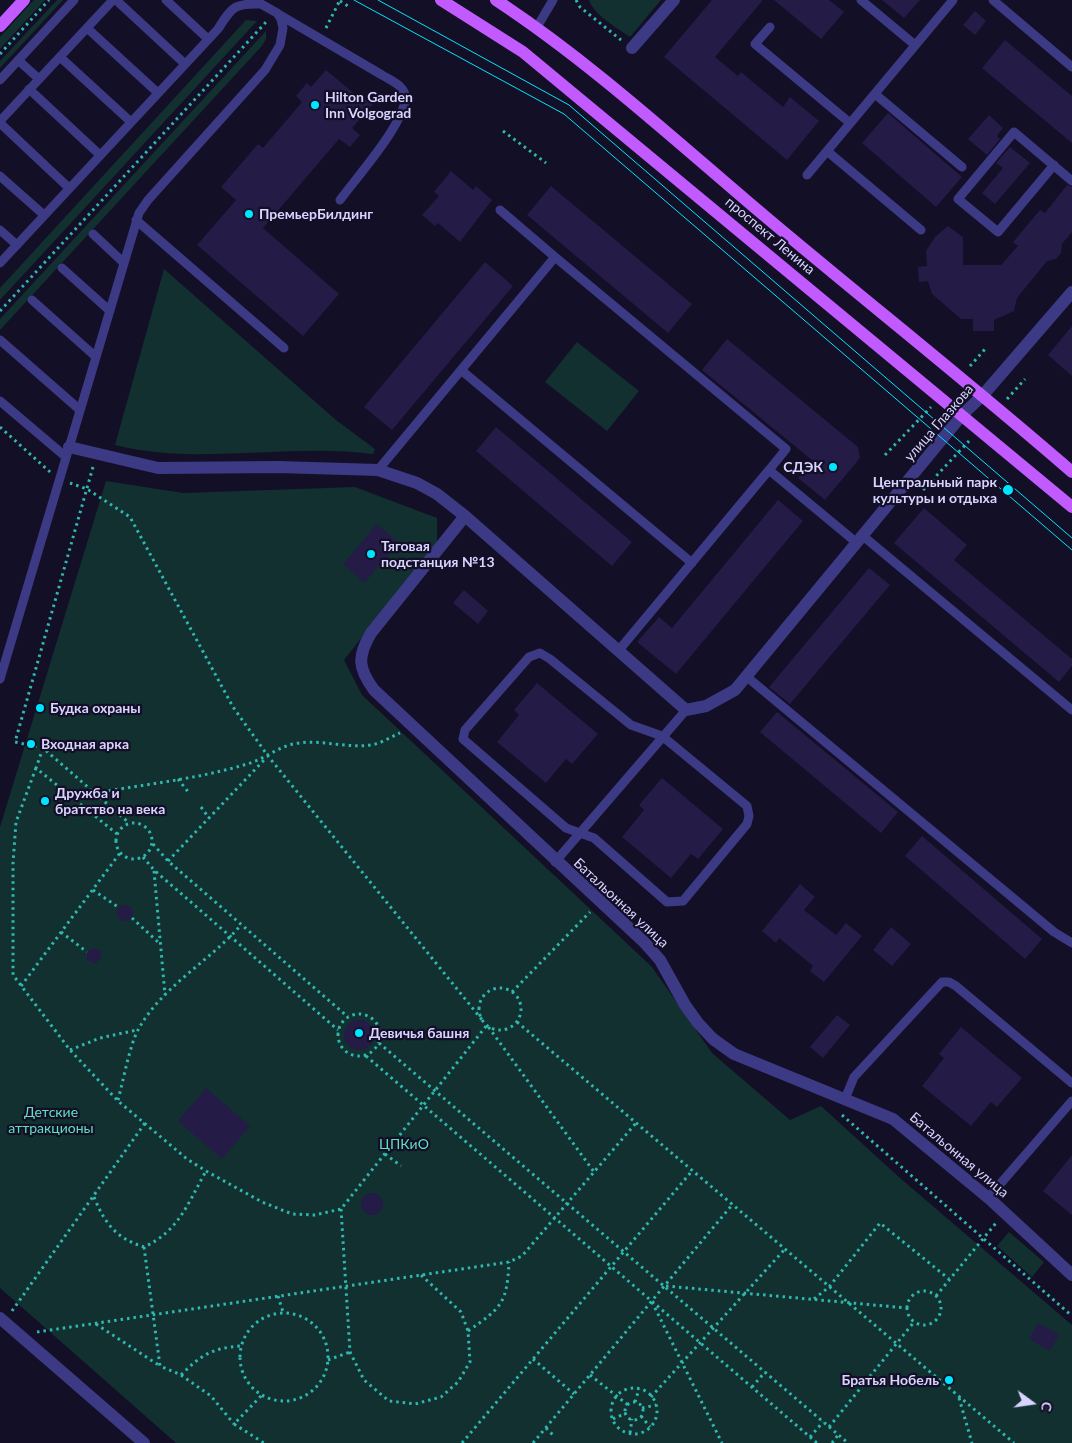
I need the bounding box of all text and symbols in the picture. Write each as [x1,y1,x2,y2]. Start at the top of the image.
place label: Hilton Garden Inn Volgograd [325,89,413,121]
marker: Hilton Garden Inn Volgograd [309,99,321,111]
street label: проспект Ленина [722,194,818,278]
place label: ПремьерБилдинг [259,206,373,222]
marker: ПремьерБилдинг [243,208,255,220]
street label: улица Глазкова [901,381,977,465]
place label: СДЭК [783,459,823,475]
marker: СДЭК [827,461,839,473]
place label: Центральный парк культуры и отдыха [873,474,997,507]
marker: Центральный парк культуры и отдыха [1001,483,1015,497]
place label: Тяговая подстанция №13 [381,538,495,570]
marker: Тяговая подстанция №13 [365,548,377,560]
place label: Будка охраны [50,700,141,716]
marker: Будка охраны [34,702,46,714]
place label: Входная арка [41,736,129,752]
marker: Входная арка [25,738,37,750]
place label: Дружба и братство на века [55,785,165,818]
marker: Дружба и братство на века [39,795,51,807]
street label: Батальонная улица [570,855,672,951]
place label: Девичья башня [369,1025,469,1041]
marker: Девичья башня [353,1027,365,1039]
park label: Детские аттракционы [8,1104,94,1136]
street label: Батальонная улица [906,1109,1012,1201]
park label: ЦПКиО [379,1136,429,1152]
place label: Братья Нобель [841,1372,939,1388]
marker: Братья Нобель [943,1374,955,1386]
north arrow [1007,1378,1057,1428]
text: С [1038,1400,1056,1413]

